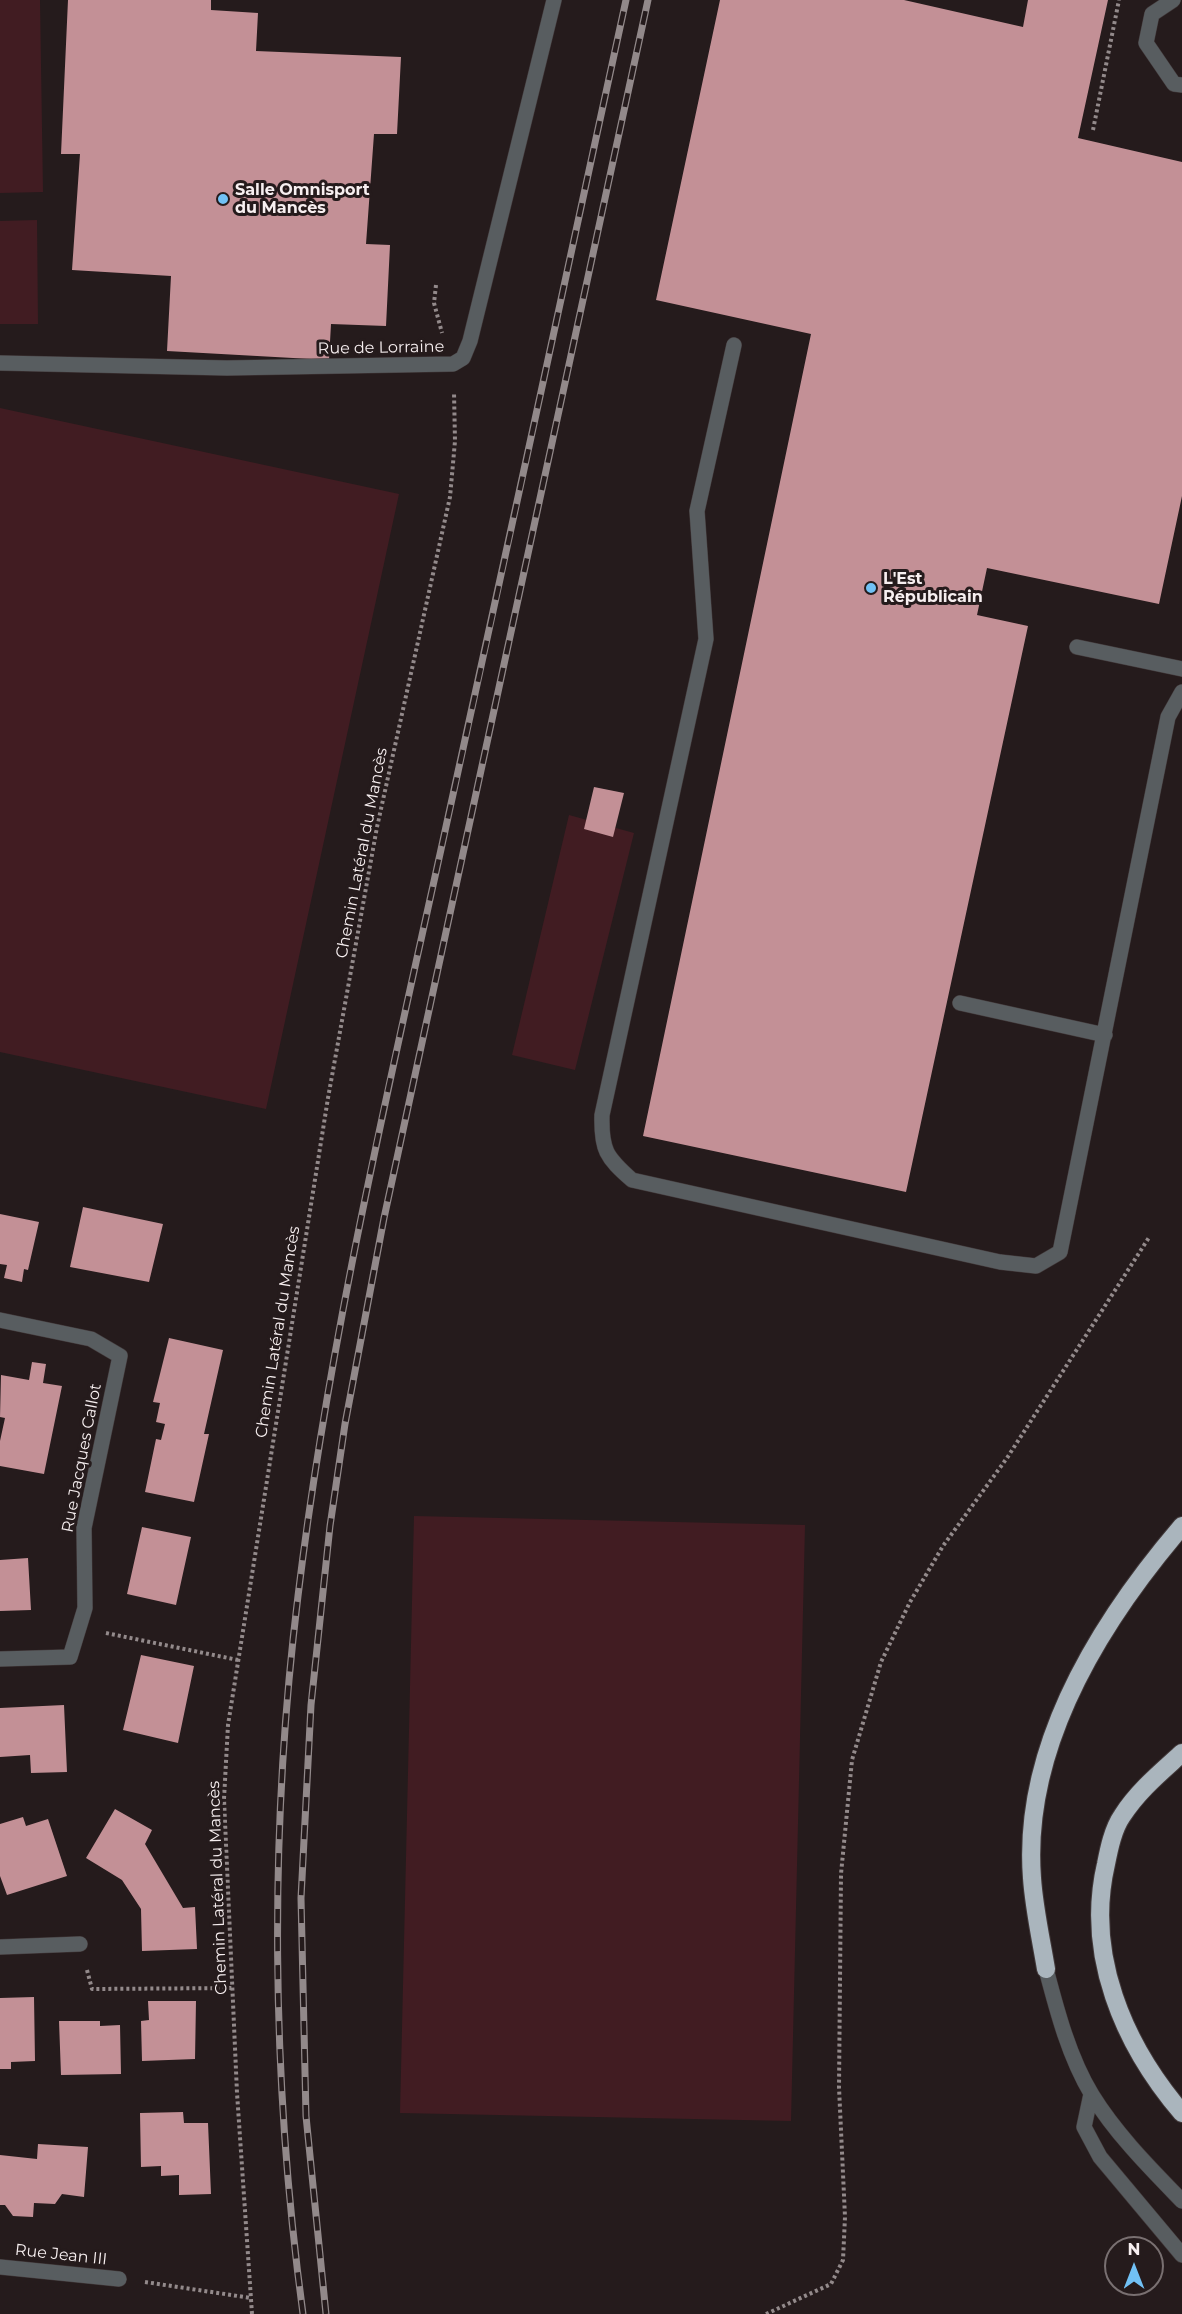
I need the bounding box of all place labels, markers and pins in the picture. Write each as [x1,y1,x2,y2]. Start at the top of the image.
place label: Salle Omnisport du Mancès [235,180,370,218]
marker: Salle Omnisport du Mancès [216,192,230,206]
place label: L'Est Républicain [883,569,983,607]
marker: L'Est Républicain [864,581,878,595]

